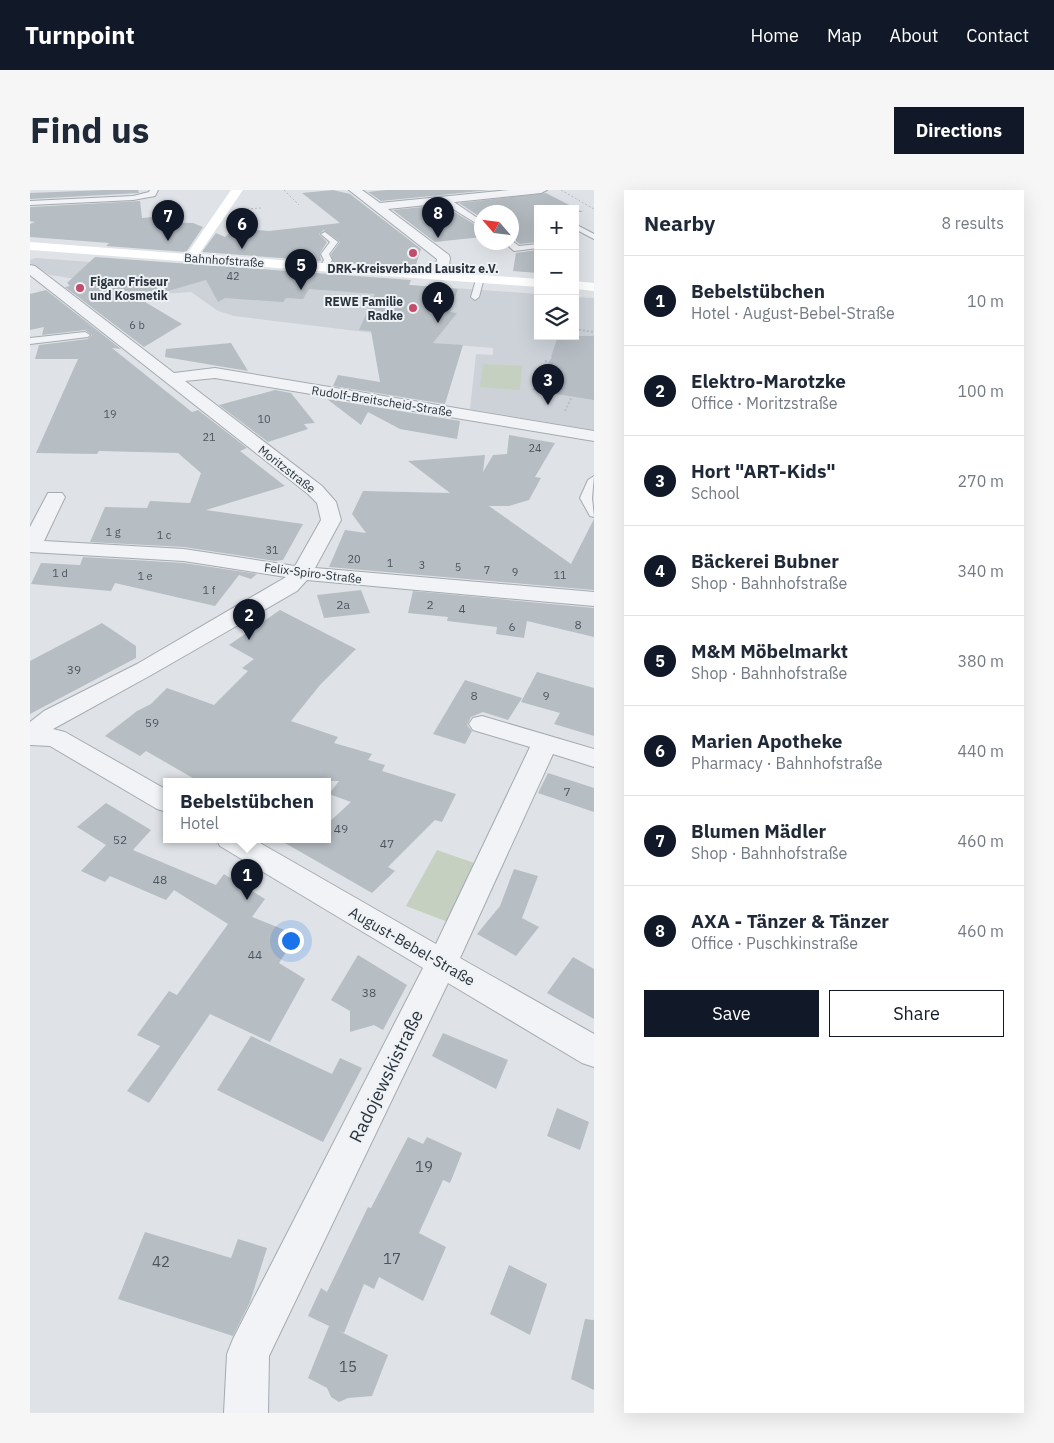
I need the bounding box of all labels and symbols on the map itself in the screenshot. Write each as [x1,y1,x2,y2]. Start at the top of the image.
pin: 8 [422,197,454,238]
pin: 7 [152,200,184,241]
north arrow [474,205,519,250]
pin: 6 [226,208,258,249]
marker: DRK-Kreisverband Lausitz e.V. [407,247,419,259]
pin: 5 [285,249,317,290]
street label: Bahnhofstraße [183,250,265,270]
place label: DRK-Kreisverband Lausitz e.V. [327,261,499,276]
house number: 42 [226,269,240,283]
place label: Figaro Friseur und Kosmetik [90,274,168,303]
marker: Figaro Friseur und Kosmetik [74,282,86,294]
pin: 4 [422,282,454,323]
place label: REWE Familie Radke [324,294,403,323]
marker: REWE Familie Radke [407,302,419,314]
house number: 6 b [129,318,145,332]
pin: 3 [532,364,564,405]
street label: Rudolf-Breitscheid-Straße [311,382,454,420]
house number: 19 [103,407,117,421]
house number: 10 [257,412,271,426]
house number: 21 [202,430,216,444]
house number: 24 [528,441,542,455]
street label: Moritzstraße [255,442,319,496]
house number: 1 g [105,525,121,539]
house number: 1 c [157,528,172,542]
house number: 31 [265,543,279,557]
house number: 20 [347,552,361,566]
house number: 1 [387,556,394,570]
house number: 3 [419,558,425,572]
street label: Felix-Spiro-Straße [263,560,363,586]
house number: 5 [455,560,461,574]
house number: 7 [484,563,490,577]
house number: 9 [512,565,518,579]
house number: 1 d [52,566,68,580]
house number: 11 [553,568,567,582]
house number: 1 e [137,569,153,583]
house number: 1 f [203,583,216,597]
house number: 2a [336,597,350,612]
house number: 2 [426,597,434,612]
pin: 2 [233,599,265,640]
house number: 4 [458,601,466,616]
house number: 8 [574,617,582,632]
house number: 6 [508,619,516,634]
house number: 39 [67,662,81,677]
house number: 8 [470,688,478,703]
house number: 9 [542,688,550,703]
house number: 59 [145,715,159,730]
house number: 7 [563,784,571,799]
house number: 49 [334,821,348,836]
house number: 52 [113,832,127,847]
house number: 47 [380,836,394,851]
pin: 1 [231,859,263,900]
house number: 48 [153,872,167,887]
street label: August-Bebel-Straße [346,902,478,990]
your location [278,928,304,954]
house number: 44 [248,947,262,962]
house number: 38 [362,985,376,1000]
street label: Radojewskistraße [344,1006,428,1146]
house number: 19 [415,1157,433,1176]
house number: 17 [383,1249,401,1268]
house number: 42 [152,1252,170,1271]
house number: 15 [339,1357,357,1376]

